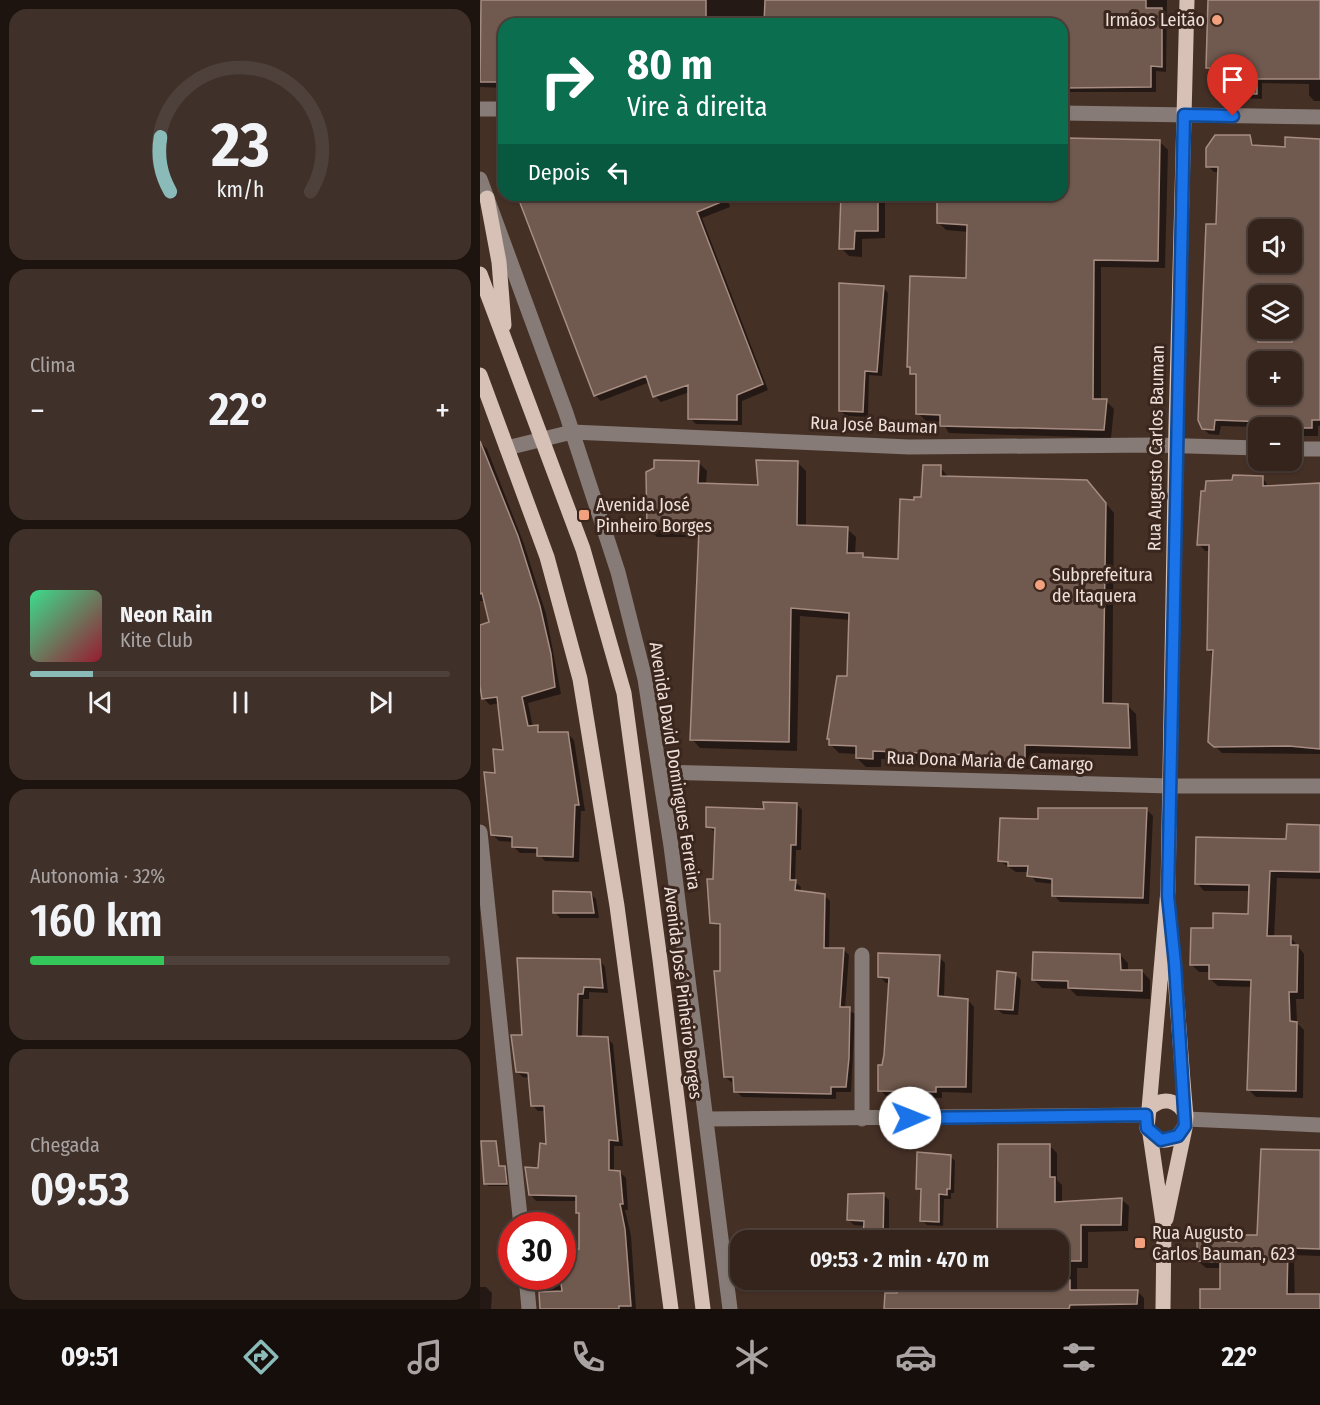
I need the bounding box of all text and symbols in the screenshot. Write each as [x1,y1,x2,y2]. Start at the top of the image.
place label: Irmãos Leitão [1105,9,1205,31]
marker: Irmãos Leitão [1210,13,1224,27]
text: 80 m [627,40,713,90]
icon: right [528,42,606,120]
pin [1207,54,1258,116]
icon: arrive [1216,63,1249,96]
text: Vire à direita [627,91,767,123]
text: 23 [210,108,269,183]
icon: left [602,156,635,189]
text: Depois [528,159,590,186]
text: km/h [216,177,264,203]
map controls [1248,219,1302,471]
button: sound [1248,219,1302,273]
button: layers [1248,285,1302,339]
street label: Rua Augusto Carlos Bauman [1143,345,1169,551]
button: + [1248,351,1302,405]
text: Clima [30,353,75,377]
text: 22° [209,383,271,437]
text: − [30,391,45,431]
text: + [435,391,450,431]
street label: Rua José Bauman [810,412,938,438]
button: − [1248,417,1302,471]
place label: Avenida José Pinheiro Borges [596,494,712,537]
marker: Avenida José Pinheiro Borges [577,508,591,522]
place label: Subprefeitura de Itaquera [1052,564,1153,607]
marker: Subprefeitura de Itaquera [1033,578,1047,592]
text: Neon Rain [120,601,213,628]
text: Kite Club [120,628,193,652]
street label: Avenida David Domingues Ferreira [645,640,706,892]
icon: previous [84,686,117,719]
icon: pause [224,686,257,719]
icon: next [364,686,397,719]
street label: Rua Dona Maria de Camargo [886,746,1094,776]
text: Autonomia · 32% [30,864,165,888]
street label: Avenida José Pinheiro Borges [659,885,707,1101]
text: 160 km [30,894,163,948]
position arrow [878,1086,942,1150]
text: Chegada [30,1133,100,1157]
text: 09:53 [30,1163,130,1217]
speed limit sign: 30 [498,1212,576,1290]
place label: Rua Augusto Carlos Bauman, 623 [1152,1222,1295,1265]
marker: Rua Augusto Carlos Bauman, 623 [1133,1236,1147,1250]
text: 09:53 · 2 min · 470 m [810,1246,989,1273]
icon: directions [240,1336,282,1378]
icon: music [404,1336,446,1378]
icon: phone [567,1336,609,1378]
icon: climate [731,1336,773,1378]
icon: car [895,1336,937,1378]
icon: filters [1058,1336,1100,1378]
text: 09:51 [61,1341,119,1373]
text: 22° [1222,1341,1259,1373]

